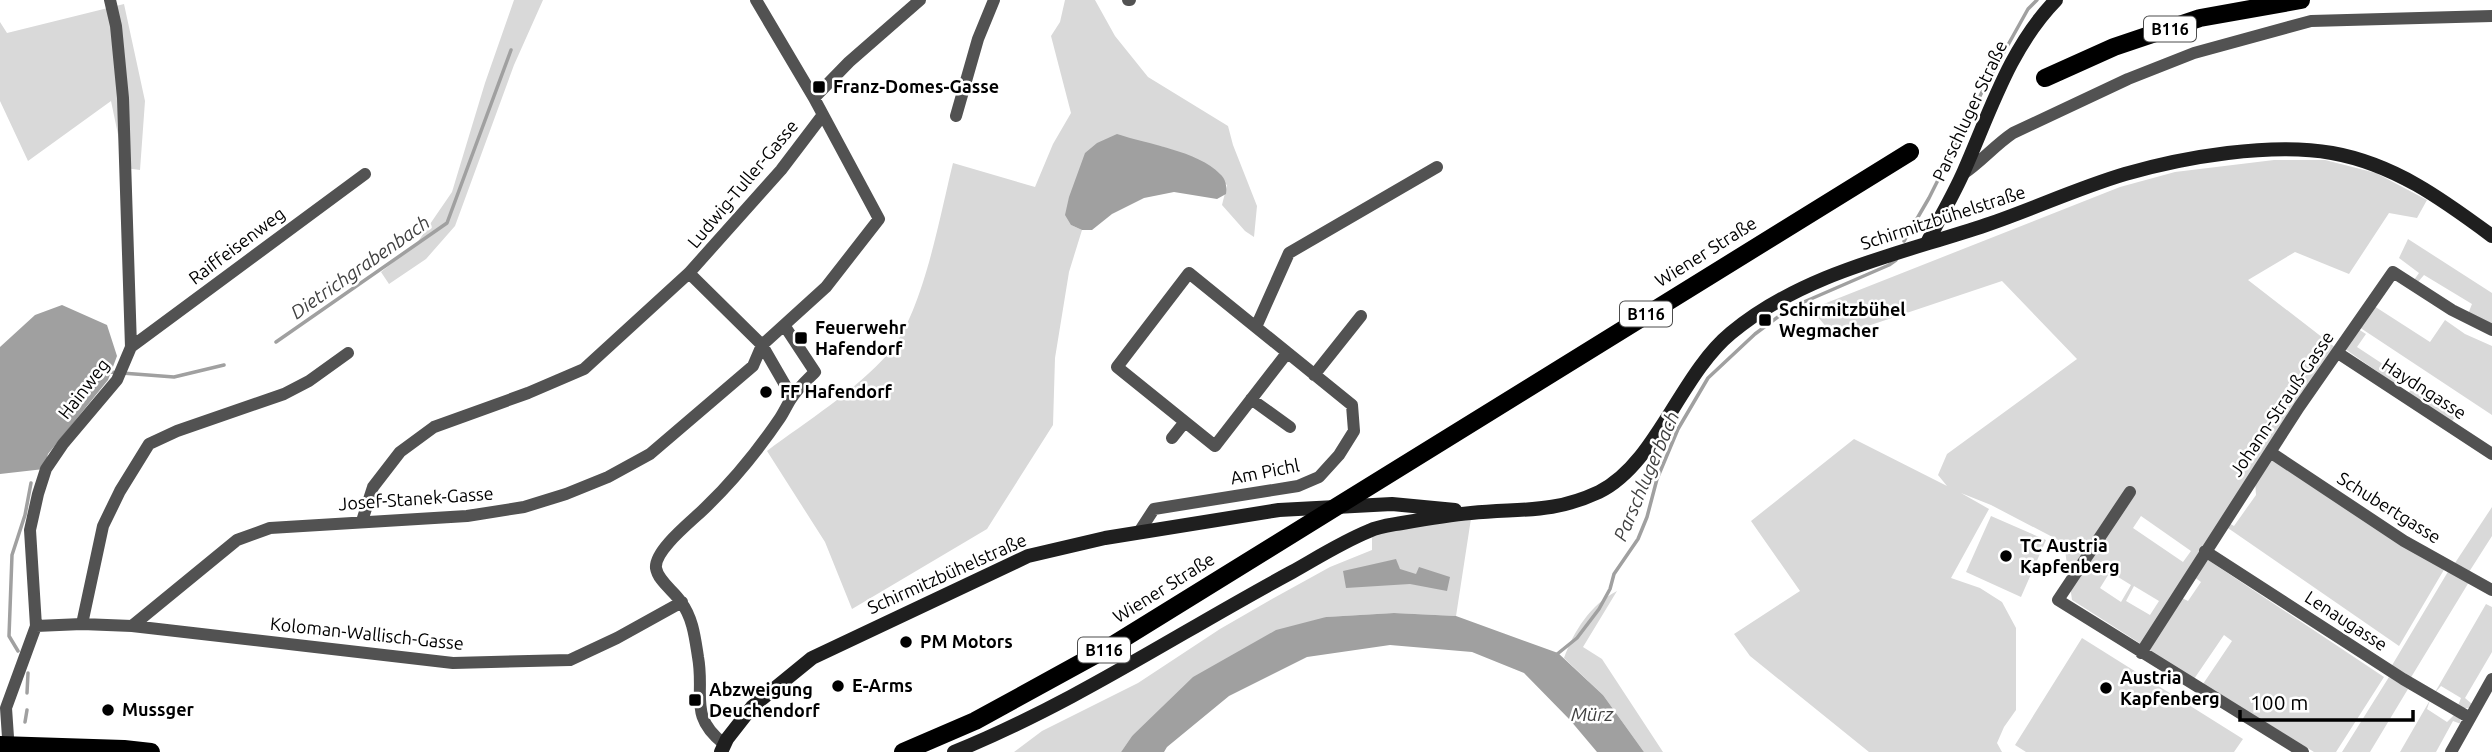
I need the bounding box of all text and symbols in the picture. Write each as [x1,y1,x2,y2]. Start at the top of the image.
road number: B116 [2144,17,2196,42]
street label: Parschluger Straße [1928,37,2010,184]
place label: Franz-Domes-Gasse [833,76,999,96]
marker: Franz-Domes-Gasse [811,79,827,95]
street label: Ludwig-Tuller-Gasse [683,115,802,251]
street label: Schirmitzbühelstraße [1858,181,2028,253]
street label: Raiffeisenweg [184,203,288,288]
water label: Dietrichgrabenbach [286,211,434,323]
street label: Wiener Straße [1651,212,1760,290]
place label: Schirmitzbühel Wegmacher [1779,299,1906,340]
road number: B116 [1620,302,1672,326]
marker: Schirmitzbühel Wegmacher [1757,312,1773,328]
place label: Feuerwehr Hafendorf [815,317,907,358]
street label: Johann-Strauß-Gasse [2225,327,2337,480]
marker: Feuerwehr Hafendorf [793,330,809,346]
street label: Hainweg [54,354,113,422]
street label: Haydngasse [2379,354,2470,423]
place label: FF Hafendorf [780,381,893,401]
marker: FF Hafendorf [758,384,774,400]
water label: Parschlugerbach [1609,408,1683,544]
street label: Am Pichl [1229,454,1301,487]
street label: Schubertgasse [2334,467,2445,547]
street label: Josef-Stanek-Gasse [338,483,494,513]
street label: Schirmitzbühelstraße [864,529,1029,617]
place label: TC Austria Kapfenberg [2020,535,2120,576]
street label: Wiener Straße [1109,548,1218,626]
marker: TC Austria Kapfenberg [1998,548,2014,564]
street label: Lenaugasse [2302,586,2391,654]
street label: Koloman-Wallisch-Gasse [269,613,465,653]
place label: PM Motors [920,631,1013,651]
marker: PM Motors [898,634,914,650]
road number: B116 [1078,638,1130,663]
place label: Austria Kapfenberg [2120,667,2220,708]
place label: E-Arms [852,675,913,695]
marker: E-Arms [830,678,846,694]
scale bar [2240,678,2413,722]
place label: Abzweigung Deuchendorf [709,679,820,720]
marker: Austria Kapfenberg [2098,680,2114,696]
text: 100 m [2250,690,2308,714]
marker: Abzweigung Deuchendorf [687,692,703,708]
place label: Mussger [122,699,195,719]
marker: Mussger [100,702,116,718]
water label: Mürz [1571,703,1615,725]

